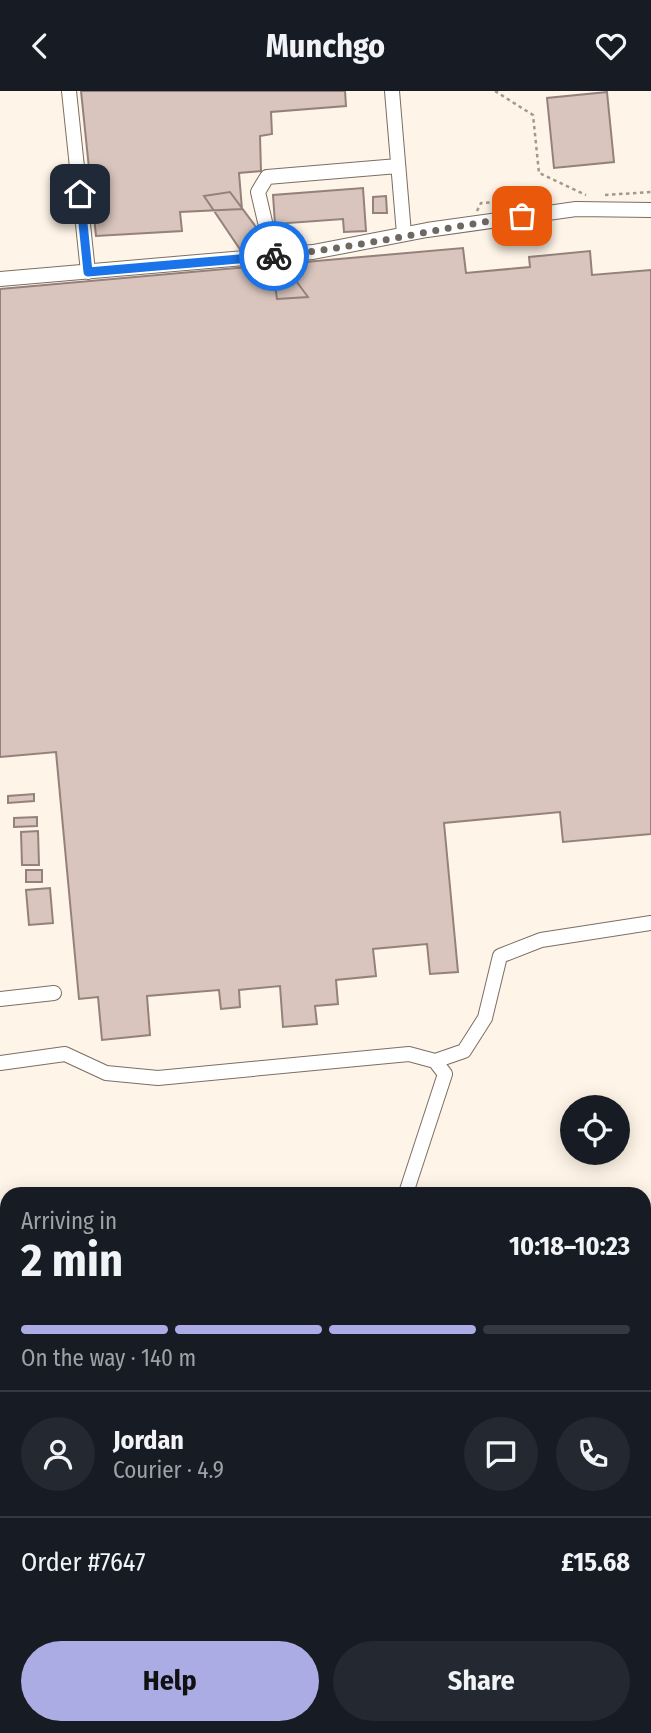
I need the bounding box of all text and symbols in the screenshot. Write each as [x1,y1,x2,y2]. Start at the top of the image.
icon: back [21,27,59,65]
text: Munchgo [266,27,385,65]
icon: heart [592,27,630,65]
pin [50,164,110,224]
icon: home [61,175,99,213]
pin [492,186,552,246]
icon: bag [503,197,541,235]
courier [239,221,309,291]
icon: bike [255,237,293,275]
map controls [560,1095,630,1165]
button: locate [560,1095,630,1165]
text: Arriving in [21,1207,117,1235]
text: 10:18–10:23 [509,1231,630,1262]
text: 2 min [21,1233,123,1288]
text: On the way · 140 m [21,1344,196,1372]
button: person [21,1417,95,1491]
button: chat [464,1417,538,1491]
button: phone [556,1417,630,1491]
text: Jordan [113,1425,184,1456]
text: Courier · 4.9 [113,1456,224,1484]
text: Order #7647 [21,1547,145,1578]
text: £15.68 [561,1547,630,1578]
button: Help [21,1641,319,1721]
button: Share [333,1641,630,1721]

